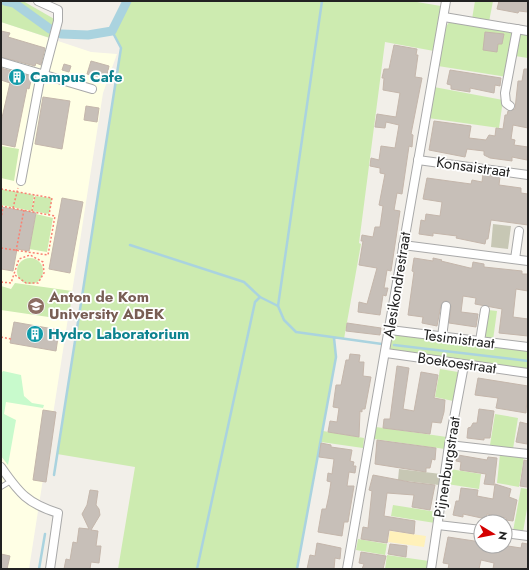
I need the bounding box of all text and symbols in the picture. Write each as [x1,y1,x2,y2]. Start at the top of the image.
place label: Campus Cafe [30,66,123,88]
building icon: Campus Cafe [7,67,27,87]
street label: Konsaistraat [435,151,512,183]
street label: Alesikondrestraat [378,230,416,340]
place label: Anton de Kom University ADEK [48,286,165,325]
school or university icon: Anton de Kom University ADEK [26,296,46,316]
place label: Hydro Laboratorium [48,323,189,345]
building icon: Hydro Laboratorium [25,324,45,344]
street label: Tesimistraat [422,324,496,354]
street label: Boekoestraat [416,347,498,379]
street label: Pijnenburgstraat [428,414,466,519]
north arrow [473,514,513,554]
text: N [494,530,511,541]

